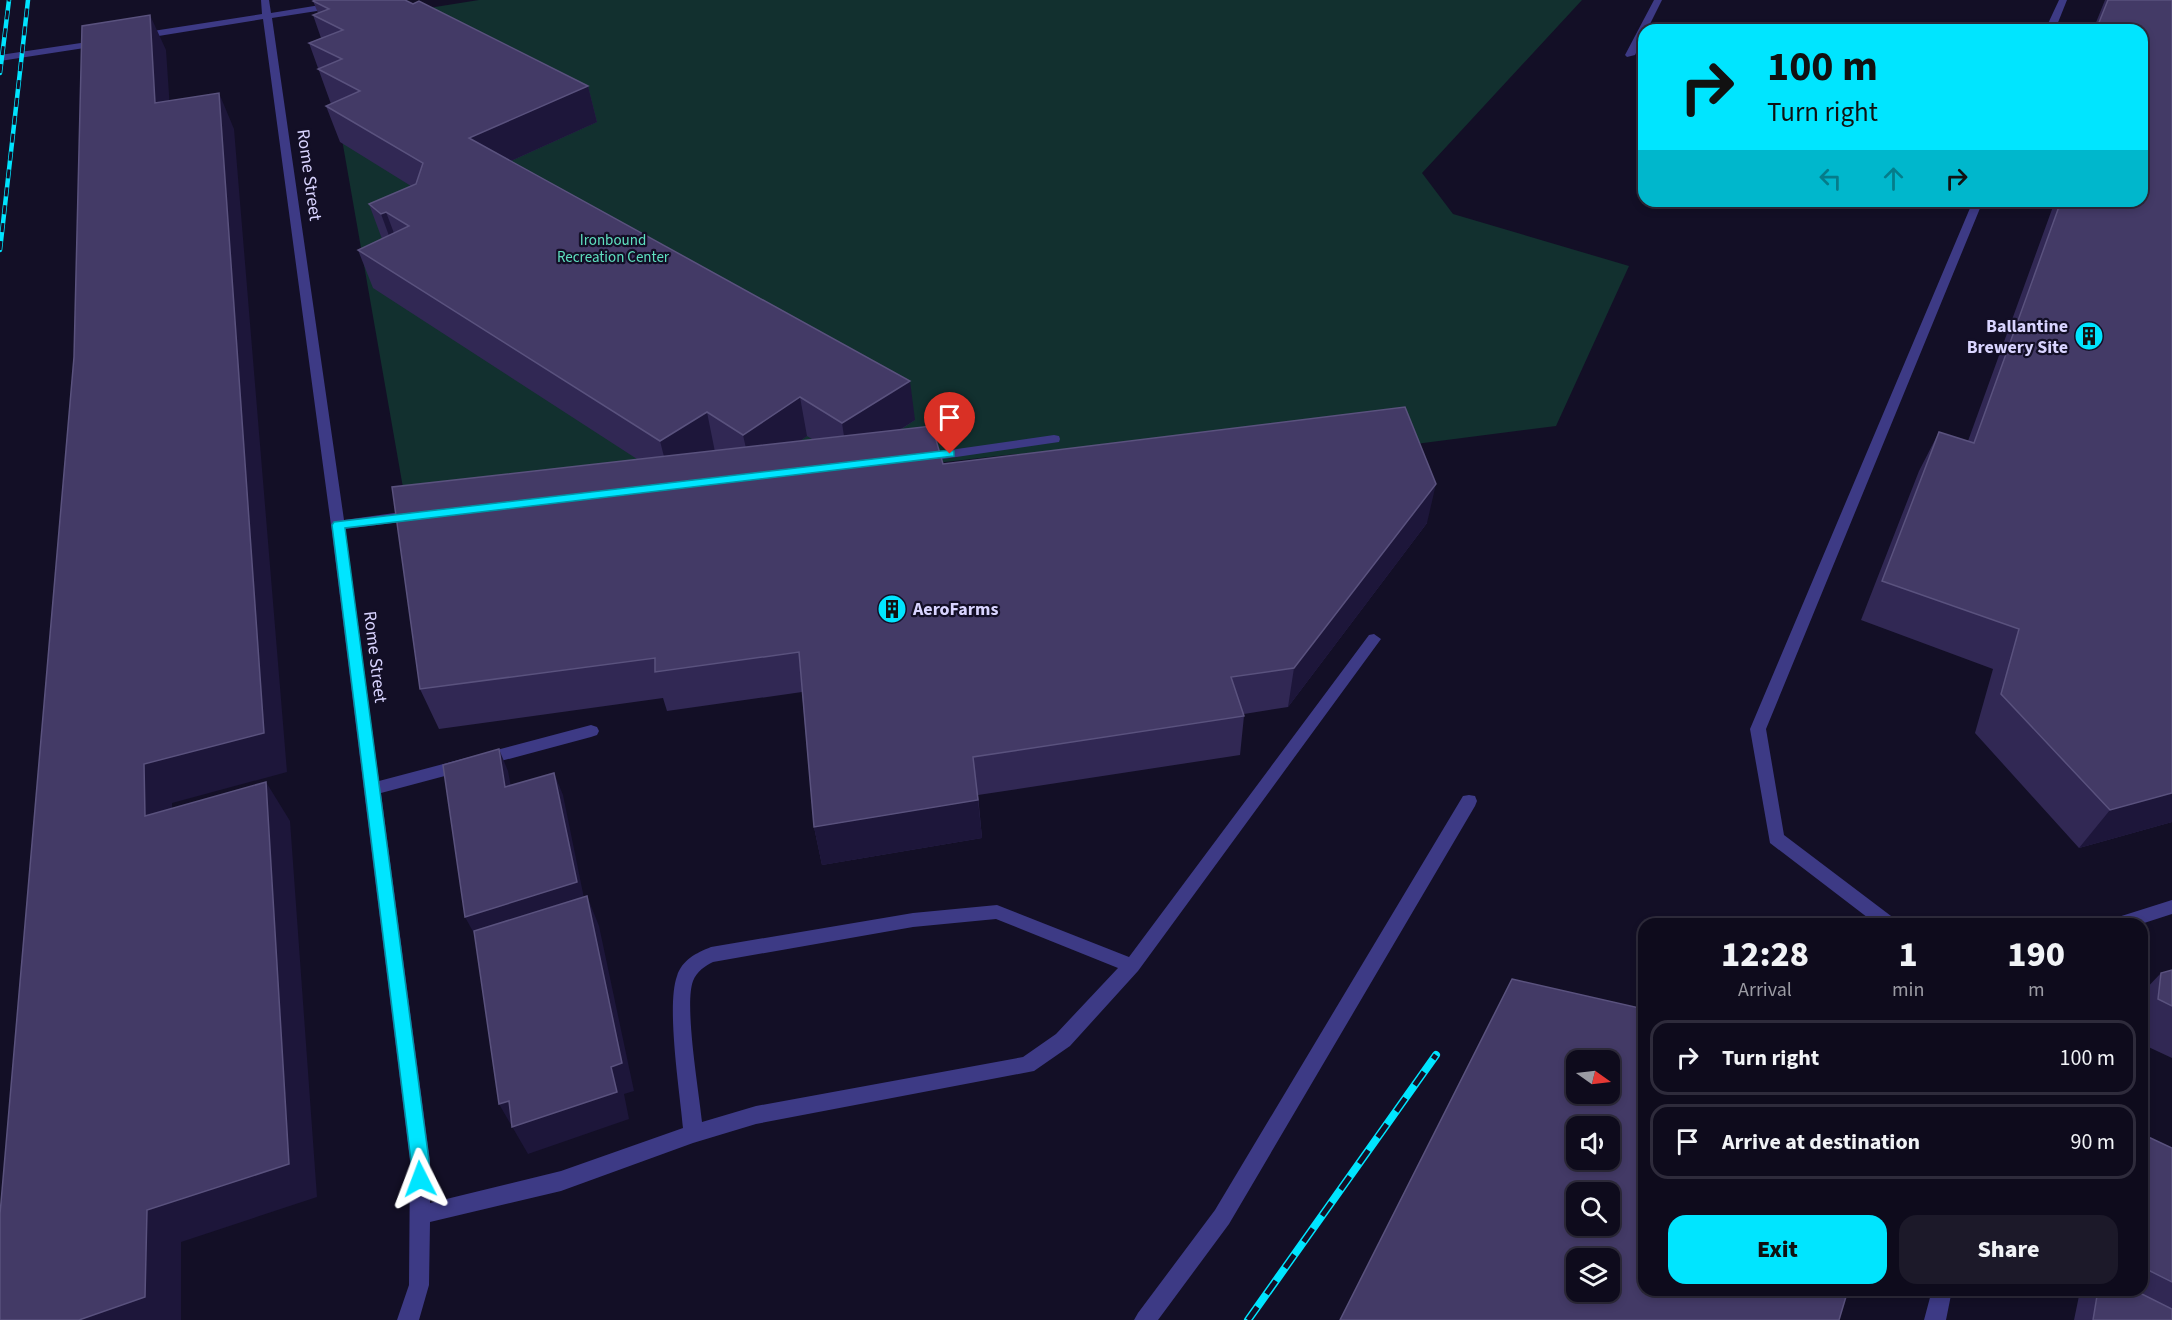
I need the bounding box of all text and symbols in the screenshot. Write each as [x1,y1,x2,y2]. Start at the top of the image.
text: 100 m [1767,37,1878,97]
icon: right [1668,48,1746,126]
text: Turn right [1767,93,1878,132]
street label: Rome Street [290,128,328,222]
icon: left [1814,162,1847,195]
icon: ahead [1877,162,1910,195]
icon: right [1940,162,1973,195]
park label: Ironbound Recreation Center [557,230,670,268]
place label: Ballantine Brewery Site [1967,314,2068,360]
building icon: Ballantine Brewery Site [2073,320,2105,352]
pin [924,392,975,454]
icon: arrive [933,401,966,434]
building icon: AeroFarms [876,593,908,625]
place label: AeroFarms [912,597,998,622]
street label: Rome Street [357,610,393,704]
text: 12:28 [1721,929,1809,980]
text: 1 [1899,929,1918,980]
text: 190 [2007,929,2065,980]
text: Arrival [1738,976,1792,1004]
text: min [1892,976,1924,1004]
text: m [2028,976,2044,1004]
icon: right [1671,1041,1704,1074]
text: Turn right [1722,1042,1819,1074]
text: 100 m [2060,1042,2115,1074]
north arrow [1566,1050,1620,1104]
map controls [1566,1050,1620,1302]
button: sound [1566,1116,1620,1170]
icon: arrive [1671,1125,1704,1158]
text: Arrive at destination [1722,1126,1920,1158]
text: 90 m [2070,1126,2115,1158]
position arrow [388,1147,452,1211]
button: search [1566,1182,1620,1236]
button: Exit [1668,1215,1887,1284]
button: Share [1899,1215,2118,1284]
button: layers [1566,1248,1620,1302]

